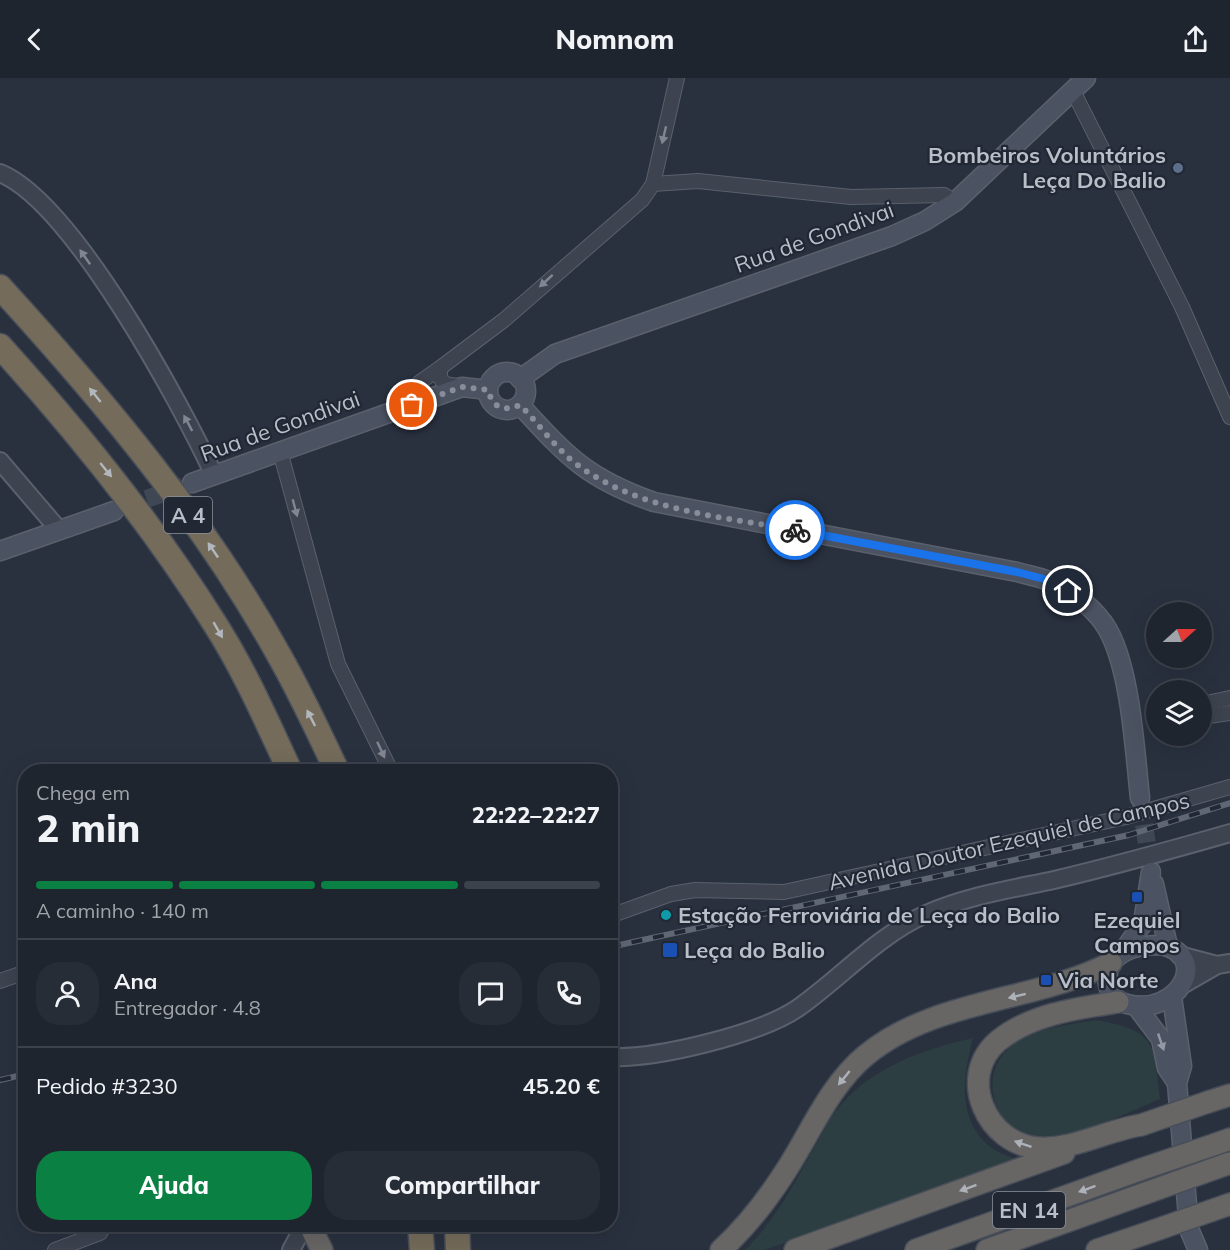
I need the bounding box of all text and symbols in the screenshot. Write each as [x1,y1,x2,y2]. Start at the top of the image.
text: Nomnom [556,22,674,56]
icon: back [18,23,51,56]
icon: share [1179,23,1212,56]
one-way arrow [659,126,668,145]
place label: Bombeiros Voluntários Leça Do Balio [928,141,1166,194]
marker: Bombeiros Voluntários Leça Do Balio [1171,161,1185,175]
street label: Rua de Gondivai [730,195,898,279]
one-way arrow [79,250,91,266]
one-way arrow [539,274,554,288]
pin [386,379,437,430]
street label: Rua de Gondivai [196,384,364,468]
one-way arrow [90,387,102,402]
icon: bag [395,388,428,421]
one-way arrow [183,414,193,431]
one-way arrow [100,462,113,478]
road number: A 4 [164,497,212,533]
one-way arrow [291,499,301,517]
courier [765,500,825,560]
icon: bike [779,514,812,547]
one-way arrow [207,542,218,559]
pin [1042,565,1093,616]
icon: home [1051,574,1084,607]
north arrow [1146,602,1212,668]
map controls [1146,602,1212,746]
one-way arrow [213,622,224,638]
button: layers [1146,680,1212,746]
one-way arrow [307,710,316,727]
one-way arrow [376,741,386,759]
text: Chega em [36,780,130,805]
street label: Avenida Doutor Ezequiel de Campos [826,786,1192,896]
text: 22:22–22:27 [472,801,600,829]
text: 2 min [36,803,141,852]
marker: Ezequiel Campos [1130,890,1144,904]
text: A caminho · 140 m [36,898,209,923]
place label: Estação Ferroviária de Leça do Balio [678,901,1060,929]
place label: Ezequiel Campos [1094,906,1180,959]
marker: Estação Ferroviária de Leça do Balio [659,908,673,922]
place label: Leça do Balio [684,936,825,964]
marker: Leça do Balio [661,941,679,959]
button: person [36,962,99,1025]
button: chat [459,962,522,1025]
button: phone [537,962,600,1025]
place label: Via Norte [1057,966,1158,994]
text: Ana [114,967,157,995]
marker: Via Norte [1039,973,1053,987]
one-way arrow [1007,992,1026,1002]
text: Entregador · 4.8 [114,995,261,1020]
one-way arrow [1156,1033,1166,1051]
one-way arrow [837,1070,850,1086]
text: Pedido #3230 [36,1072,178,1100]
text: 45.20 € [523,1072,600,1100]
one-way arrow [1014,1139,1032,1148]
button: Ajuda [36,1151,312,1220]
button: Compartilhar [324,1151,600,1220]
one-way arrow [959,1183,977,1193]
one-way arrow [1078,1185,1096,1194]
road number: EN 14 [993,1192,1065,1228]

